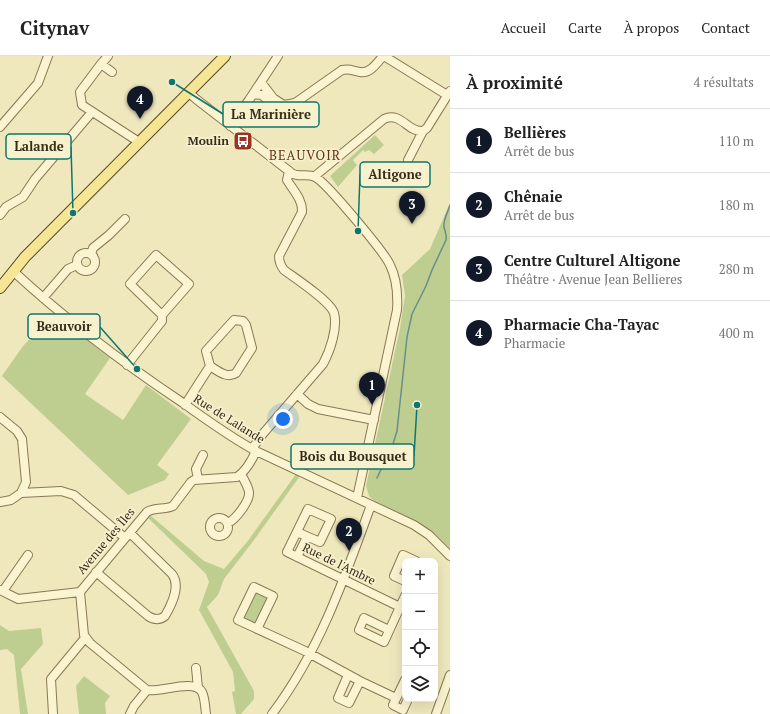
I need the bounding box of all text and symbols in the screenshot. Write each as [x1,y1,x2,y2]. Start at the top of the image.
text: Citynav [20,15,89,40]
text: Accueil [501,18,546,37]
text: Carte [568,18,602,37]
text: À propos [624,18,679,37]
text: Contact [701,18,750,37]
text: À proximité [466,71,563,94]
text: 4 résultats [694,73,754,91]
pin: 4 [127,86,153,119]
callout: La Marinière [223,102,319,127]
text: La Marinière [231,105,311,123]
text: Bellières [504,122,566,142]
bus stop icon: Moulin [232,130,254,152]
text: 1 [475,132,483,150]
text: 110 m [719,132,754,150]
place label: Moulin [188,133,229,148]
callout: Lalande [6,134,71,159]
text: Lalande [14,137,64,155]
text: Arrêt de bus [504,142,574,160]
district label: BEAUVOIR [269,146,341,164]
callout: Altigone [360,162,430,187]
text: Altigone [368,165,422,183]
text: Chênaie [504,186,563,206]
pin: 3 [399,191,425,224]
text: 2 [475,196,483,214]
text: 180 m [719,196,754,214]
text: Arrêt de bus [504,206,574,224]
text: Centre Culturel Altigone [504,250,681,270]
text: 3 [475,260,483,278]
text: 280 m [719,260,754,278]
text: Théâtre · Avenue Jean Bellieres [504,270,682,288]
callout: Beauvoir [28,314,100,339]
text: Pharmacie Cha-Tayac [504,314,659,334]
text: Beauvoir [36,317,92,335]
text: 4 [475,324,483,342]
text: 400 m [719,324,754,342]
text: Pharmacie [504,334,565,352]
pin: 1 [359,372,385,405]
street label: Rue de Lalande [191,391,268,446]
your location [273,409,293,429]
callout: Bois du Bousquet [291,444,414,469]
text: Bois du Bousquet [299,447,407,465]
street label: Avenue des Îles [73,504,138,577]
pin: 2 [336,518,362,551]
street label: Rue de l'Ambre [300,539,378,588]
map controls [402,558,438,702]
button: + [402,558,438,594]
button: − [402,594,438,630]
button: locate [402,630,438,666]
button: layers [402,666,438,702]

